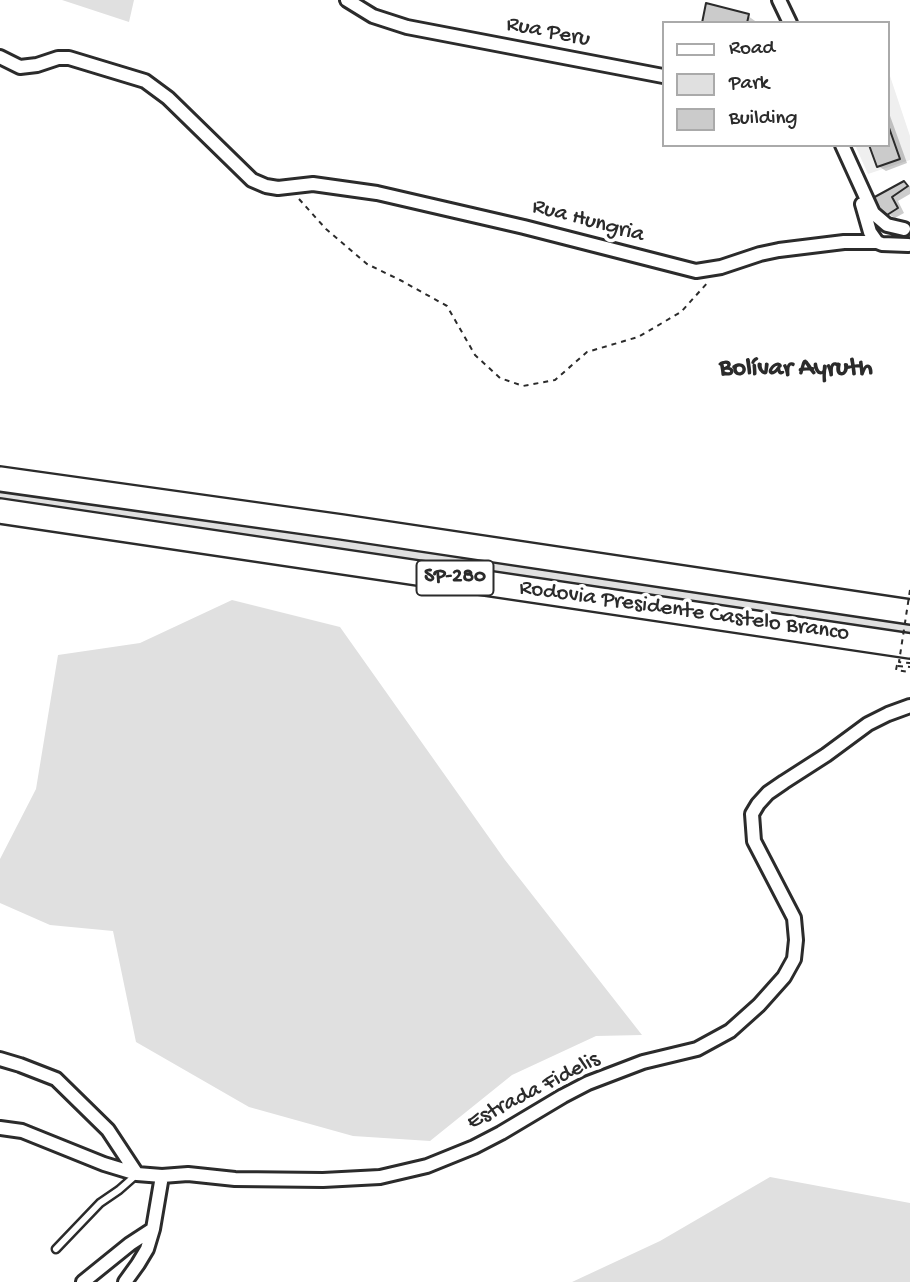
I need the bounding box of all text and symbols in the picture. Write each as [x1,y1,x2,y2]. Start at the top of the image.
street label: Rua Peru [504,11,592,55]
legend [662,21,889,147]
text: Road [729,37,775,62]
text: Park [729,72,769,97]
text: Building [729,107,798,132]
street label: Rua Hungria [529,194,647,250]
district label: Bolívar Ayruth [719,354,873,386]
road number: SP-280 [416,560,494,596]
street label: Rodovia Presidente Castelo Branco [517,575,851,649]
street label: Estrada Fidelis [463,1047,605,1137]

